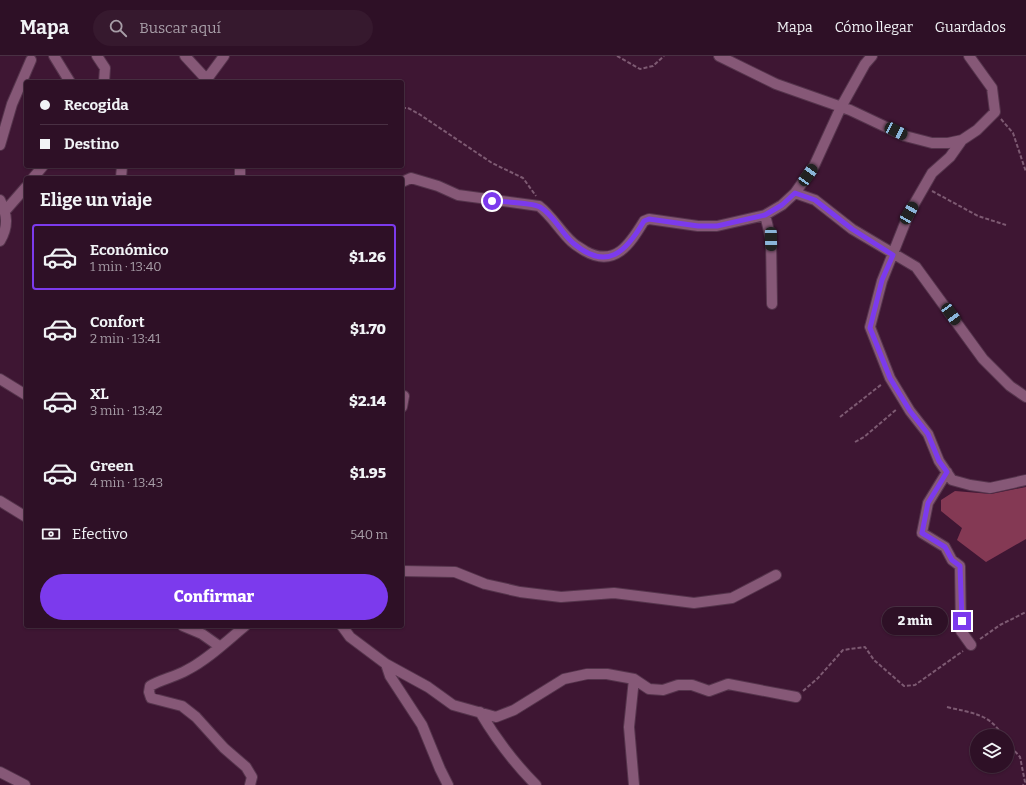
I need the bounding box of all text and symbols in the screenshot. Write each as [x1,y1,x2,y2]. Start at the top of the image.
search box [93,10,373,46]
text: Mapa [20,16,69,39]
icon: search [107,17,129,39]
text: Buscar aquí [139,19,221,37]
text: Mapa [777,19,813,36]
text: Cómo llegar [835,19,913,36]
text: Guardados [935,19,1006,36]
text: Recogida [64,96,129,114]
car [883,120,909,142]
text: Destino [64,135,119,153]
car [796,162,820,188]
text: Elige un viaje [40,189,152,211]
route start [483,192,501,210]
car [898,200,920,226]
car [765,227,777,251]
icon: car [42,239,78,275]
text: Económico [90,241,169,259]
text: $1.26 [349,248,386,266]
text: 1 min · 13:40 [90,259,162,274]
car [939,301,963,327]
icon: car [42,311,78,347]
text: Confort [90,313,145,331]
text: $1.70 [350,320,386,338]
text: 2 min · 13:41 [90,331,160,346]
icon: car [42,383,78,419]
text: XL [90,385,109,403]
text: $2.14 [349,392,386,410]
text: 3 min · 13:42 [90,403,163,418]
icon: car [42,455,78,491]
text: Green [90,457,134,475]
text: $1.95 [350,464,386,482]
text: 4 min · 13:43 [90,475,163,490]
icon: cash [40,523,62,545]
text: Efectivo [72,525,128,543]
text: 540 m [350,527,388,542]
button: Confirmar [40,574,388,620]
callout: 2 min [882,607,948,635]
route end [953,612,971,630]
text: 2 min [898,613,932,628]
map controls [970,729,1014,773]
button: layers [970,729,1014,773]

